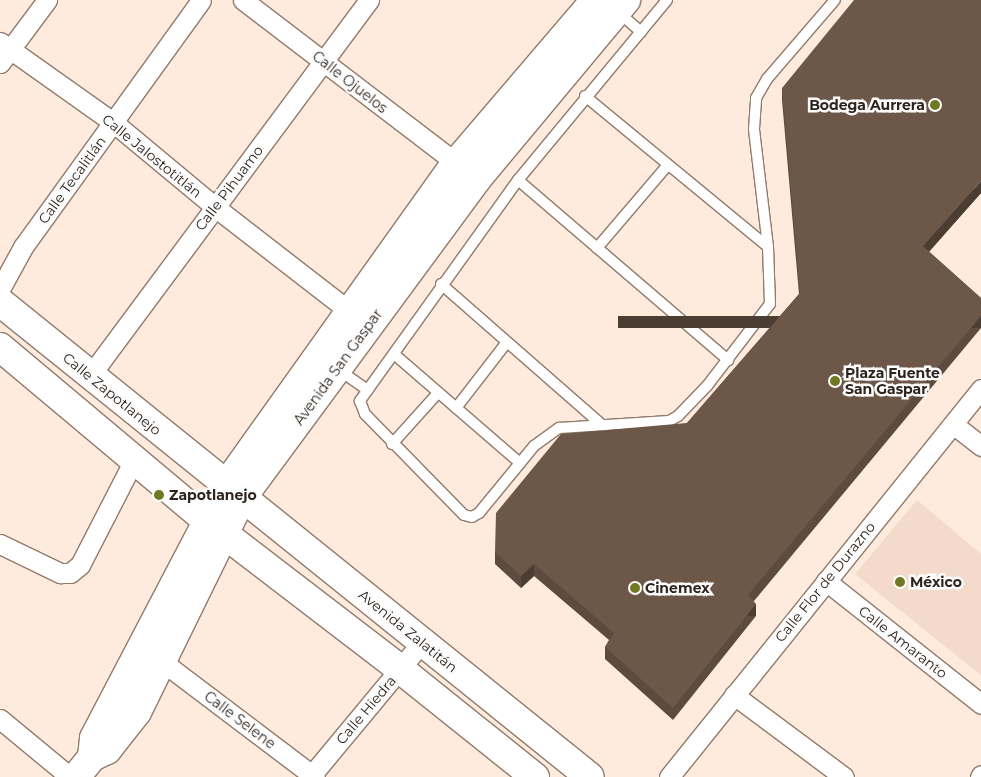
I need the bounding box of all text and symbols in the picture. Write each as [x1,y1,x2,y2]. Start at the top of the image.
street label: Calle Ojuelos [309,48,391,116]
place label: Bodega Aurrera [809,97,925,113]
marker: Bodega Aurrera [929,99,941,111]
street label: Calle Jalostotitlán [99,111,205,201]
street label: Calle Tecalitlán [35,133,109,227]
street label: Calle Pihuamo [192,142,266,234]
street label: Avenida San Gaspar [290,306,386,428]
street label: Calle Zapotlanejo [59,349,165,439]
place label: Plaza Fuente San Gaspar [845,365,940,398]
marker: Plaza Fuente San Gaspar [829,375,841,387]
place label: Zapotlanejo [169,487,257,503]
marker: Zapotlanejo [153,489,165,501]
street label: Calle Flor de Durazno [771,519,879,645]
place label: México [910,574,962,590]
marker: México [894,576,906,588]
place label: Cinemex [645,580,710,596]
marker: Cinemex [629,582,641,594]
street label: Avenida Zalatitán [355,586,461,676]
street label: Calle Amaranto [855,602,951,682]
street label: Calle Hiedra [333,672,399,748]
street label: Calle Selene [201,688,279,752]

